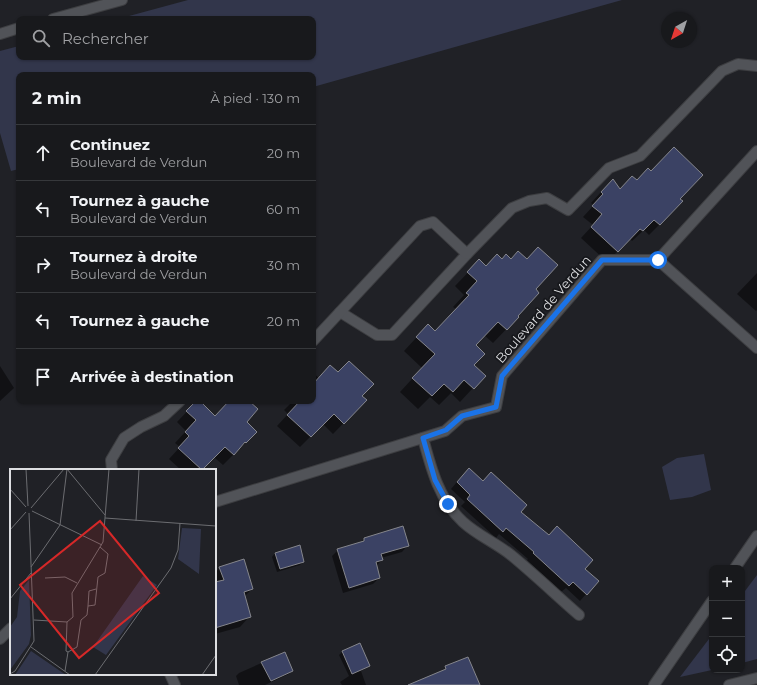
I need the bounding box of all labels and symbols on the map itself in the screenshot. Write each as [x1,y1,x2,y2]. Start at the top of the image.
north arrow [661,12,697,48]
route start [649,251,667,269]
street label: Boulevard de Verdun [492,252,594,366]
inset map [10,469,216,675]
route end [439,495,457,513]

